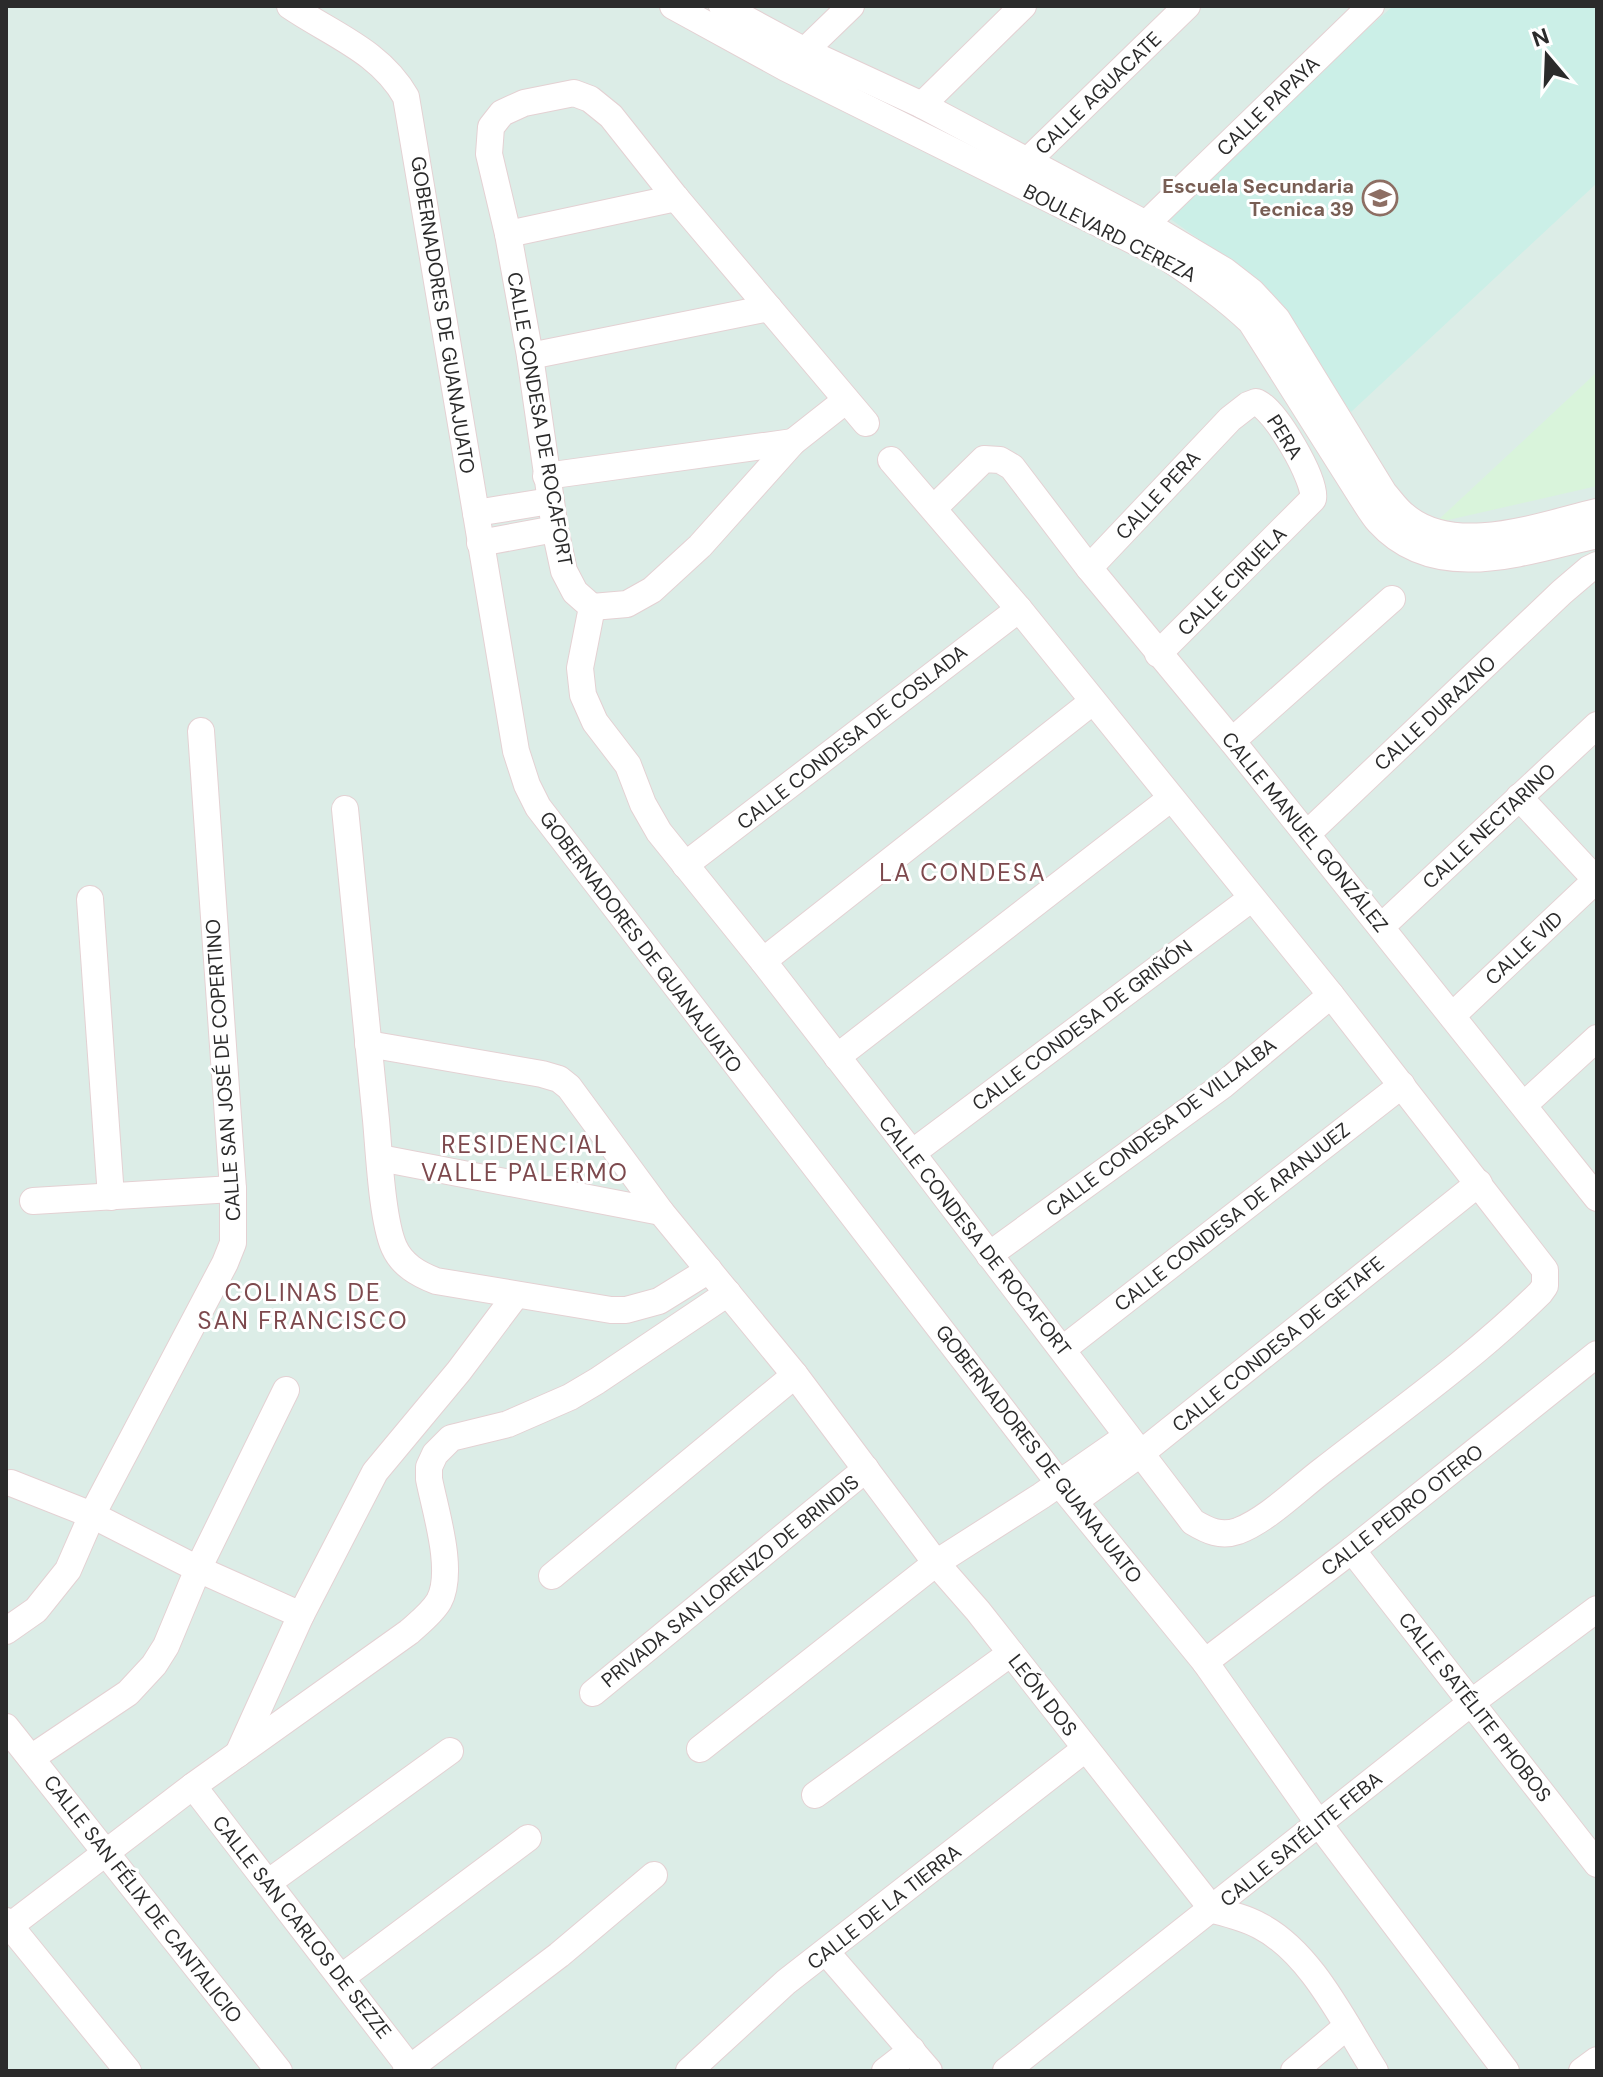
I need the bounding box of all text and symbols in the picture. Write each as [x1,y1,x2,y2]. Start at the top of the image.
north arrow [1507,16,1587,96]
text: N [1528,21,1553,54]
street label: CALLE AGUACATE [1029,26,1167,160]
street label: CALLE PAPAYA [1211,50,1325,162]
street label: GOBERNADORES DE GUANAJUATO [405,154,481,476]
place label: Escuela Secundaria Tecnica 39 [1162,173,1354,222]
street label: BOULEVARD CEREZA [1019,178,1201,288]
school or university icon: Escuela Secundaria Tecnica 39 [1361,179,1399,217]
street label: CALLE CONDESA DE ROCAFORT [501,270,579,568]
street label: PERA [1261,410,1309,464]
street label: CALLE PERA [1110,445,1206,545]
street label: CALLE CIRUELA [1172,521,1292,641]
street label: CALLE CONDESA DE COSLADA [731,639,973,835]
street label: CALLE DURAZNO [1369,650,1501,776]
street label: CALLE MANUEL GONZÁLEZ [1216,727,1394,937]
street label: CALLE NECTARINO [1417,758,1561,894]
street label: GOBERNADORES DE GUANAJUATO [534,806,748,1078]
district label: LA CONDESA [879,857,1047,888]
street label: CALLE VID [1480,905,1568,991]
street label: CALLE SAN JOSÉ DE COPERTINO [199,918,247,1222]
street label: CALLE CONDESA DE GRIÑÓN [967,934,1197,1116]
street label: CALLE CONDESA DE VILLALBA [1040,1032,1282,1222]
street label: CALLE CONDESA DE ROCAFORT [873,1111,1077,1361]
street label: CALLE CONDESA DE ARANJUEZ [1109,1117,1355,1317]
district label: RESIDENCIAL VALLE PALERMO [421,1129,629,1188]
street label: CALLE CONDESA DE GETAFE [1167,1250,1389,1438]
district label: COLINAS DE SAN FRANCISCO [198,1277,408,1336]
street label: GOBERNADORES DE GUANAJUATO [930,1320,1148,1588]
street label: CALLE PEDRO OTERO [1316,1439,1488,1581]
street label: PRIVADA SAN LORENZO DE BRINDIS [596,1469,864,1693]
street label: CALLE SATÉLITE PHOBOS [1393,1607,1557,1807]
street label: LEÓN DOS [1003,1649,1083,1741]
street label: CALLE SATÉLITE FEBA [1215,1766,1387,1912]
street label: CALLE SAN FÉLIX DE CANTALICIO [38,1770,248,2028]
street label: CALLE SAN CARLOS DE SEZZE [207,1810,397,2044]
street label: CALLE DE LA TIERRA [802,1839,966,1975]

